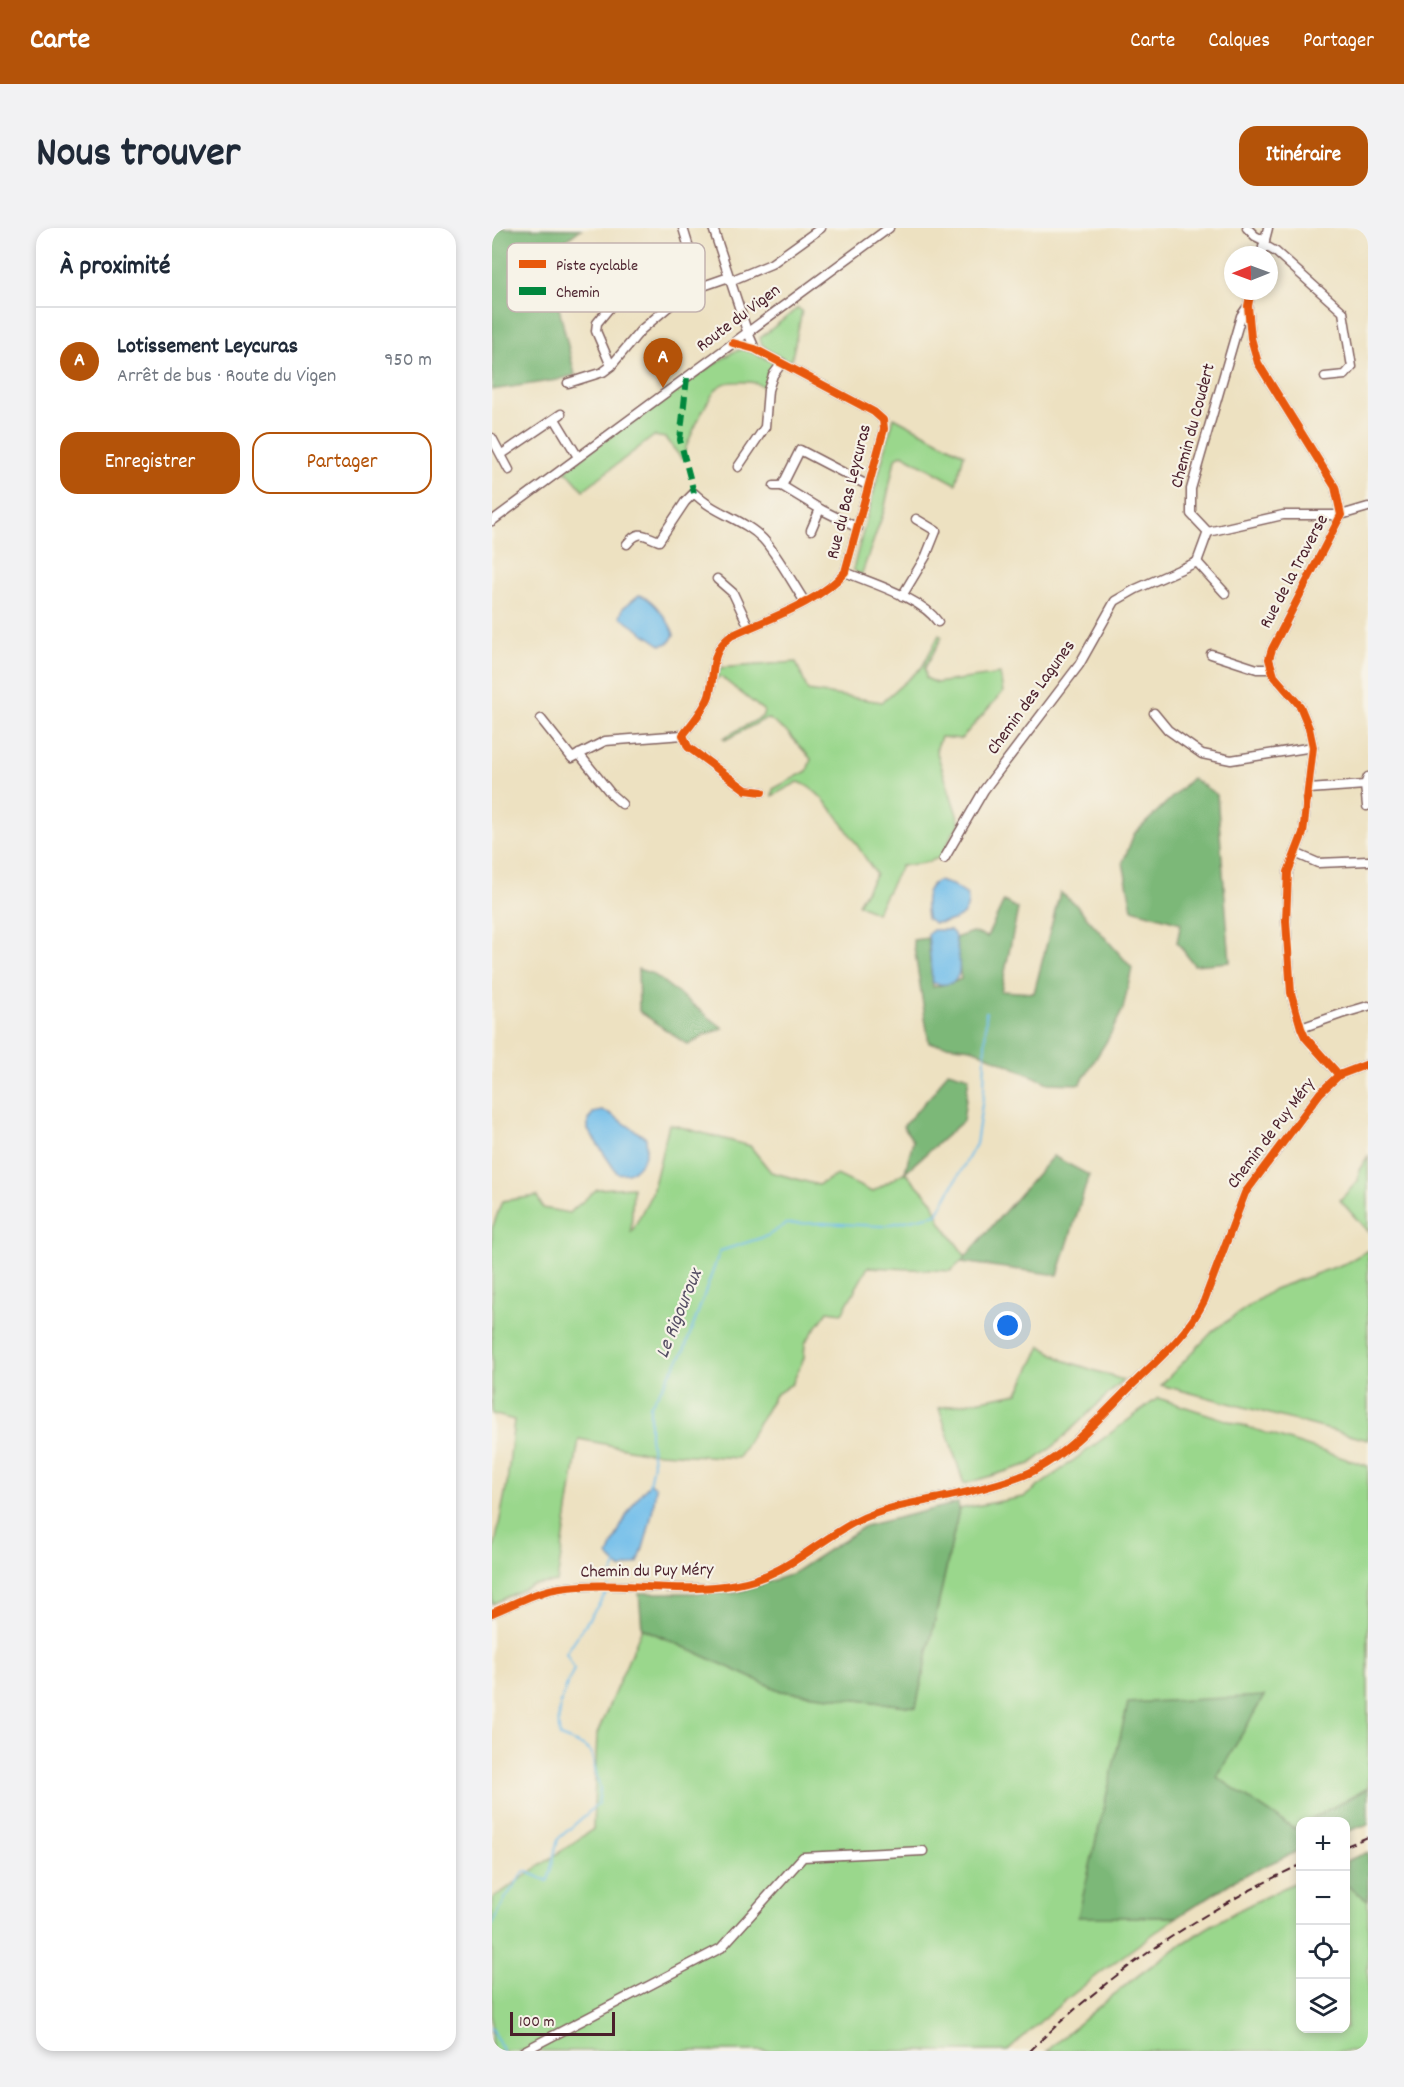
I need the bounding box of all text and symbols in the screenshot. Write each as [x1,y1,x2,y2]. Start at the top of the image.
text: Carte [30,22,90,62]
text: Carte [1130,27,1175,57]
text: Calques [1208,27,1270,57]
text: Partager [1303,27,1374,57]
text: Nous trouver [36,126,240,186]
button: Itinéraire [1239,126,1368,186]
legend [507,243,705,312]
north arrow [1224,246,1278,300]
text: À proximité [60,249,170,286]
text: Piste cyclable [556,255,638,278]
street label: Route du Vigen [692,279,786,359]
text: Chemin [556,282,600,305]
text: Lotissement Leycuras [117,332,298,363]
pin: A [644,338,682,388]
text: A [74,347,85,375]
text: 950 m [384,347,432,375]
street label: Chemin du Coudert [1165,361,1223,491]
text: Arrêt de bus · Route du Vigen [117,363,336,391]
street label: Rue du Bas Leycuras [821,422,879,562]
button: Enregistrer [60,432,240,494]
button: Partager [252,432,432,494]
street label: Rue de la Traverse [1254,511,1336,633]
street label: Chemin des Lagunes [982,635,1082,761]
street label: Chemin de Puy Méry [1222,1073,1323,1195]
water label: Le Rigouroux [649,1263,711,1363]
your location [993,1311,1022,1340]
street label: Chemin du Puy Méry [580,1558,714,1586]
map controls [1296,1817,1350,2033]
button: + [1296,1817,1350,1871]
button: − [1296,1871,1350,1925]
button: locate [1296,1925,1350,1979]
button: layers [1296,1979,1350,2033]
scale bar [510,2009,615,2036]
text: 100 m [519,2011,555,2034]

